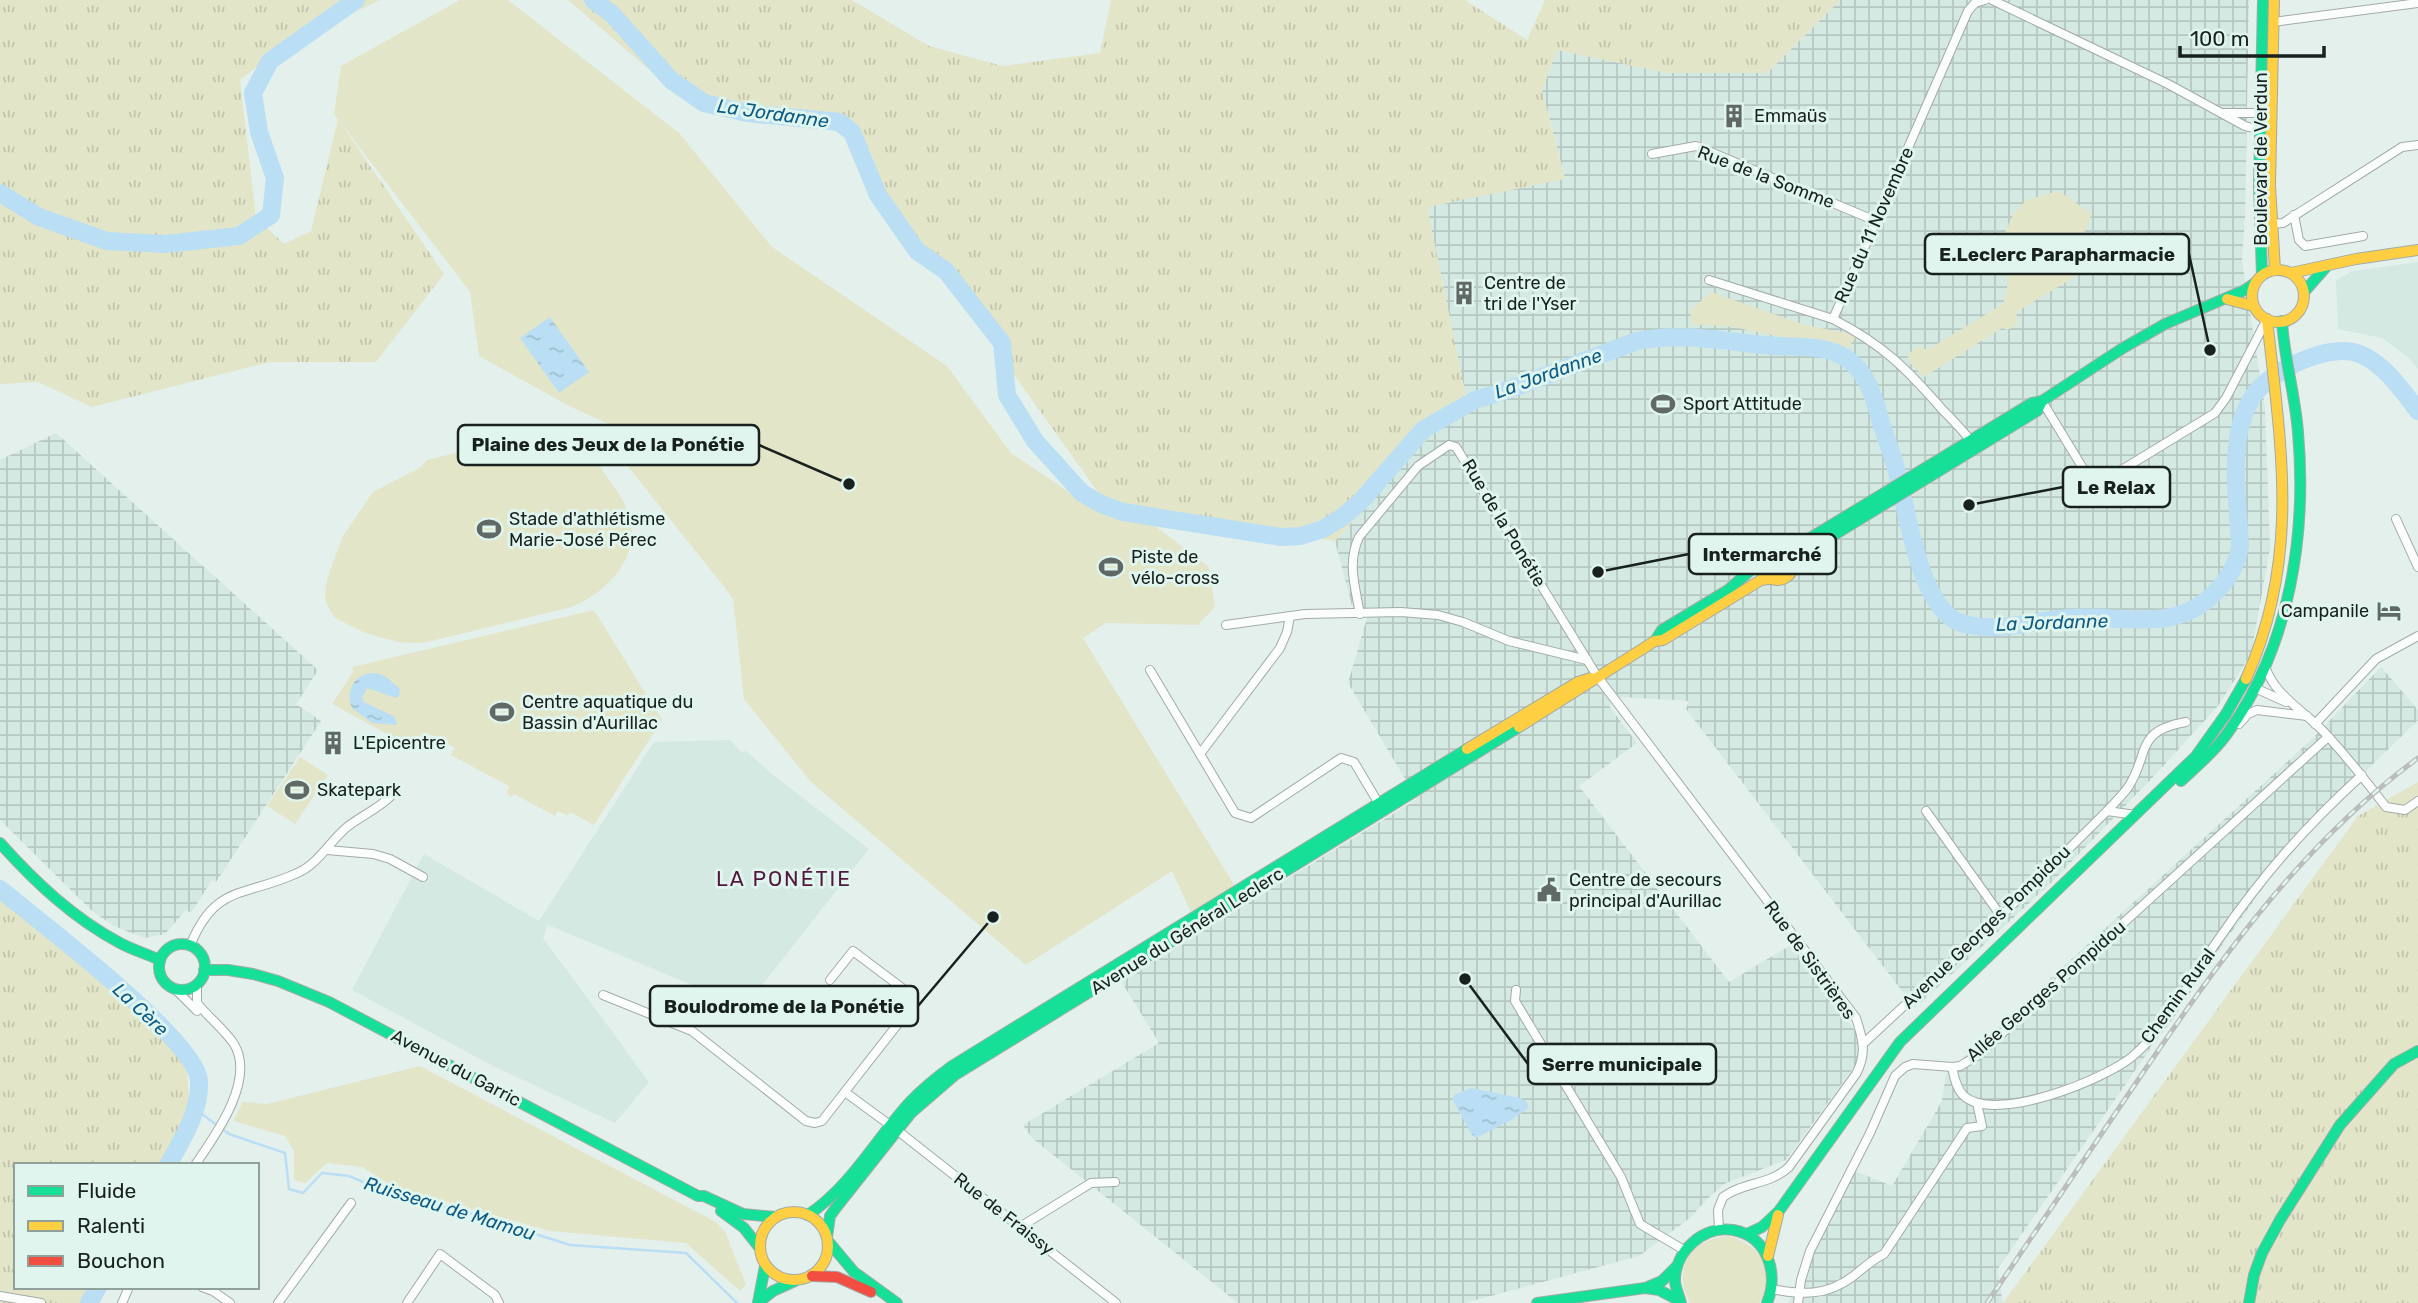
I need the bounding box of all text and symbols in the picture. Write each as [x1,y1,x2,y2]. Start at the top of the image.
scale bar [2180,14,2324,58]
text: 100 m [2190,26,2249,51]
street label: Boulevard de Verdun [2250,72,2272,246]
water label: La Jordanne [716,94,831,133]
building icon: Emmaüs [1720,102,1748,130]
place label: Emmaüs [1754,105,1827,127]
street label: Rue de la Somme [1695,141,1837,213]
street label: Rue du 11 Novembre [1830,144,1918,306]
callout: E.Leclerc Parapharmacie [1925,234,2189,274]
text: E.Leclerc Parapharmacie [1939,243,2175,266]
place label: Centre de tri de l'Yser [1484,272,1576,315]
building icon: Centre de tri de l'Yser [1450,279,1478,307]
water label: La Jordanne [1491,343,1605,404]
sports icon: Sport Attitude [1649,390,1677,418]
place label: Sport Attitude [1683,393,1802,415]
callout: Plaine des Jeux de la Ponétie [458,425,759,465]
text: Plaine des Jeux de la Ponétie [471,433,745,456]
street label: Rue de la Ponétie [1457,455,1551,591]
callout: Le Relax [2063,467,2170,507]
text: Le Relax [2077,476,2155,499]
place label: Stade d'athlétisme Marie-José Pérec [509,508,665,551]
sports icon: Stade d'athlétisme Marie-José Pérec [475,515,503,543]
callout: Intermarché [1689,534,1836,574]
text: Intermarché [1702,543,1822,566]
place label: Piste de vélo-cross [1131,546,1219,589]
sports icon: Piste de vélo-cross [1097,553,1125,581]
hotel icon: Campanile [2375,597,2403,625]
place label: Campanile [2281,600,2369,622]
water label: La Jordanne [1995,609,2109,636]
place label: Centre aquatique du Bassin d'Aurillac [522,691,693,734]
sports icon: Centre aquatique du Bassin d'Aurillac [488,698,516,726]
building icon: L'Epicentre [319,729,347,757]
place label: L'Epicentre [353,732,446,754]
sports icon: Skatepark [283,776,311,804]
place label: Skatepark [317,779,402,801]
street label: Avenue Georges Pompidou [1897,841,2075,1013]
street label: Avenue du Général Leclerc [1087,863,1288,999]
district label: LA PONÉTIE [716,866,852,891]
place label: Centre de secours principal d'Aurillac [1569,869,1722,912]
public building icon: Centre de secours principal d'Aurillac [1535,876,1563,904]
street label: Rue de Sistrières [1760,896,1860,1024]
street label: Allée Georges Pompidou [1962,916,2130,1066]
street label: Chemin Rural [2136,944,2220,1048]
water label: La Cère [108,978,173,1041]
callout: Boulodrome de la Ponétie [650,986,918,1026]
text: Boulodrome de la Ponétie [664,995,904,1018]
street label: Avenue du Garric [387,1025,525,1111]
callout: Serre municipale [1528,1044,1716,1084]
text: Serre municipale [1542,1053,1702,1076]
legend [14,1163,259,1289]
street label: Rue de Fraissy [949,1168,1059,1260]
water label: Ruisseau de Mamou [361,1171,538,1245]
text: Fluide [77,1178,136,1203]
text: Ralenti [77,1213,145,1238]
text: Bouchon [77,1248,165,1273]

